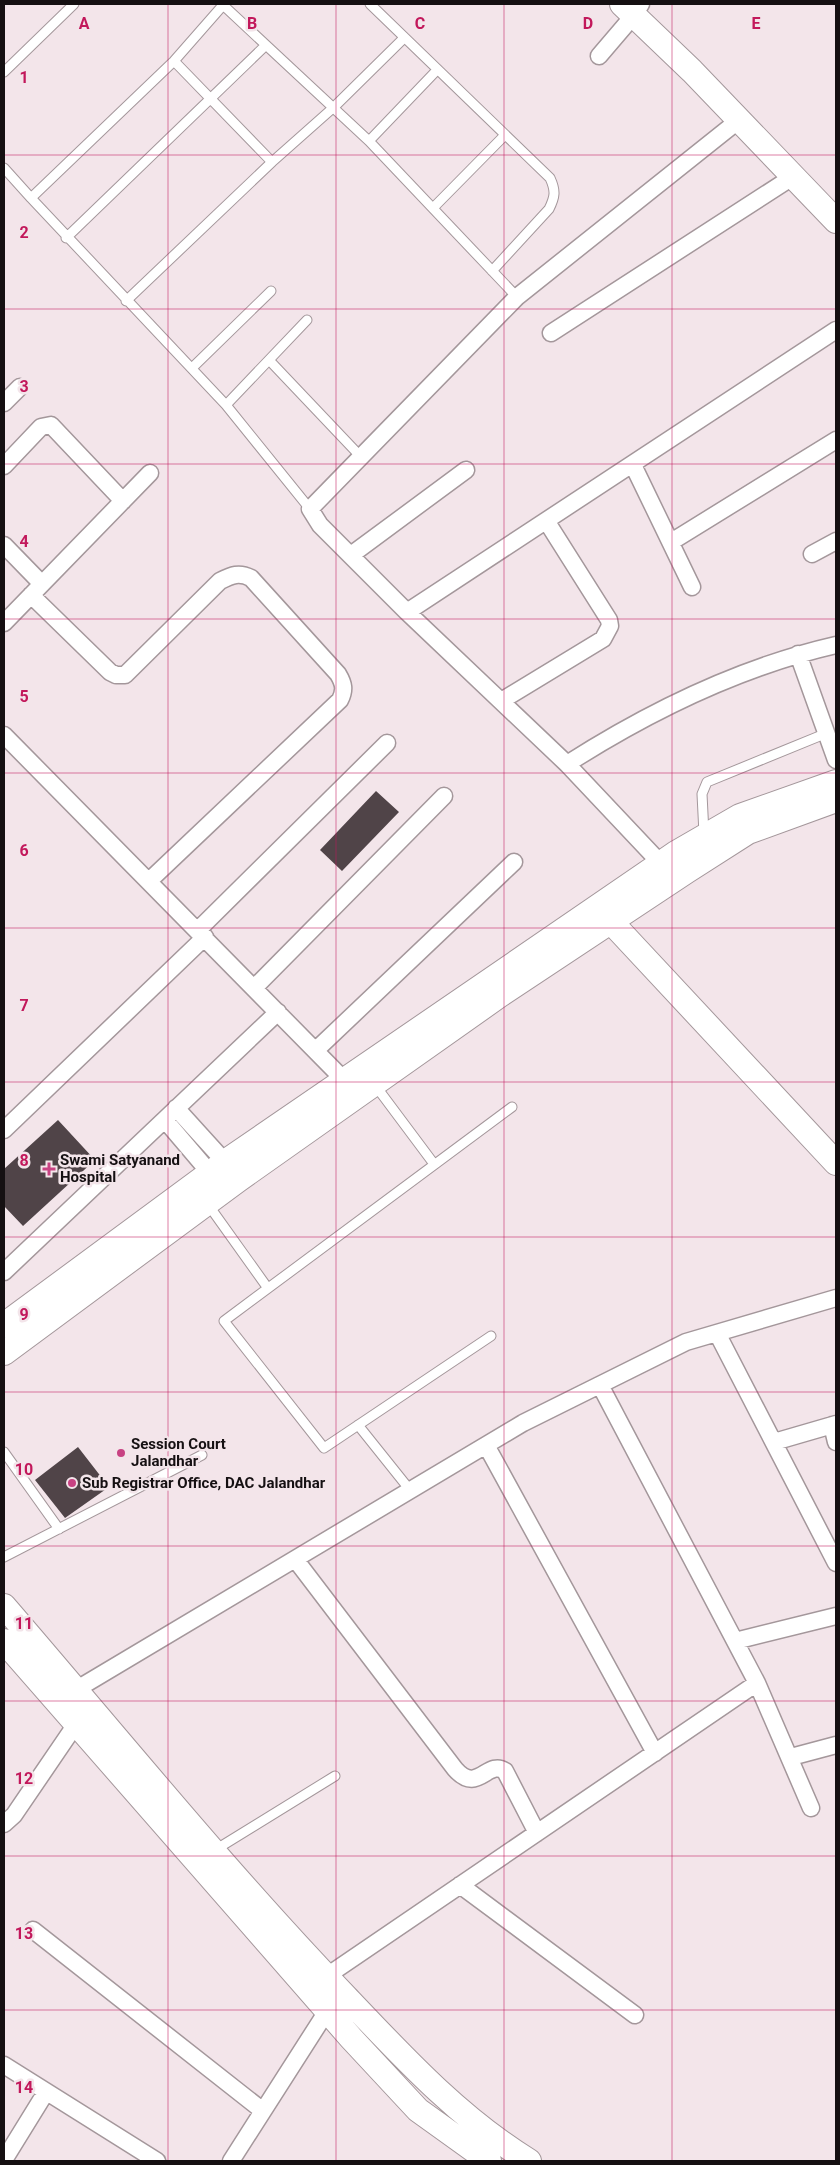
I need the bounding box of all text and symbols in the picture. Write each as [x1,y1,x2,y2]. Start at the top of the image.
text: A [79,14,90,33]
text: B [247,14,257,33]
text: C [415,14,425,33]
text: D [583,14,593,33]
text: E [752,14,761,33]
text: 1 [19,68,29,87]
text: 2 [19,223,29,242]
text: 3 [19,377,29,396]
text: 4 [19,532,29,551]
text: 5 [19,687,29,706]
text: 6 [19,841,29,860]
text: 7 [19,996,29,1015]
text: 8 [19,1151,29,1170]
place label: Swami Satyanand Hospital [60,1151,180,1186]
marker: Swami Satyanand Hospital [42,1162,56,1176]
text: 9 [19,1305,29,1324]
place label: Session Court Jalandhar [131,1435,226,1470]
marker: Session Court Jalandhar [115,1447,127,1459]
text: 10 [15,1460,33,1479]
place label: Sub Registrar Office, DAC Jalandhar [82,1474,326,1492]
marker: Sub Registrar Office, DAC Jalandhar [66,1477,78,1489]
text: 11 [15,1614,33,1633]
text: 12 [15,1769,33,1788]
text: 13 [15,1924,33,1943]
text: 14 [15,2078,33,2097]

